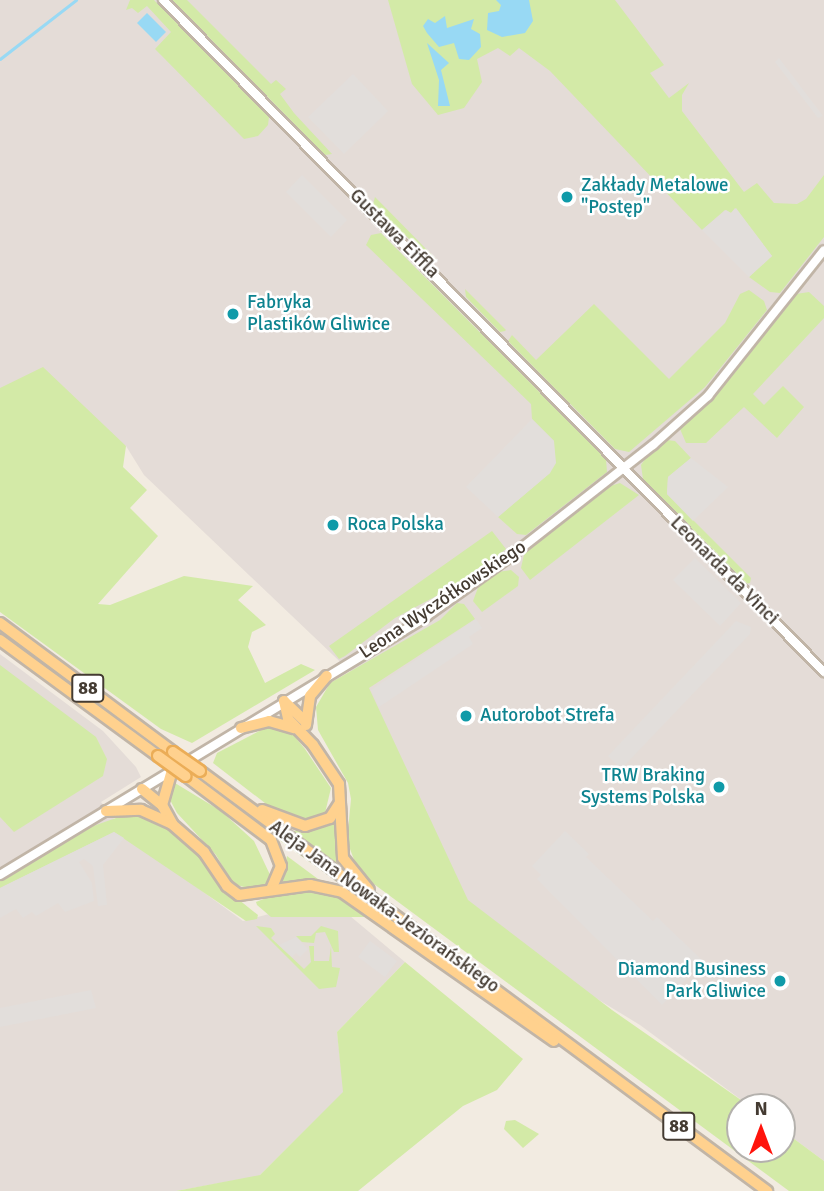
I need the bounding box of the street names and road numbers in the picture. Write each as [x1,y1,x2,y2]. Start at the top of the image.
street label: Gustawa Eiffla [344,184,444,284]
street label: Leonarda da Vinci [665,512,783,630]
street label: Leona Wyczółkowskiego [355,536,531,664]
road number: 88 [70,674,106,702]
street label: Aleja Jana Nowaka-Jeziorańskiego [264,816,504,998]
road number: 88 [662,1112,696,1140]

